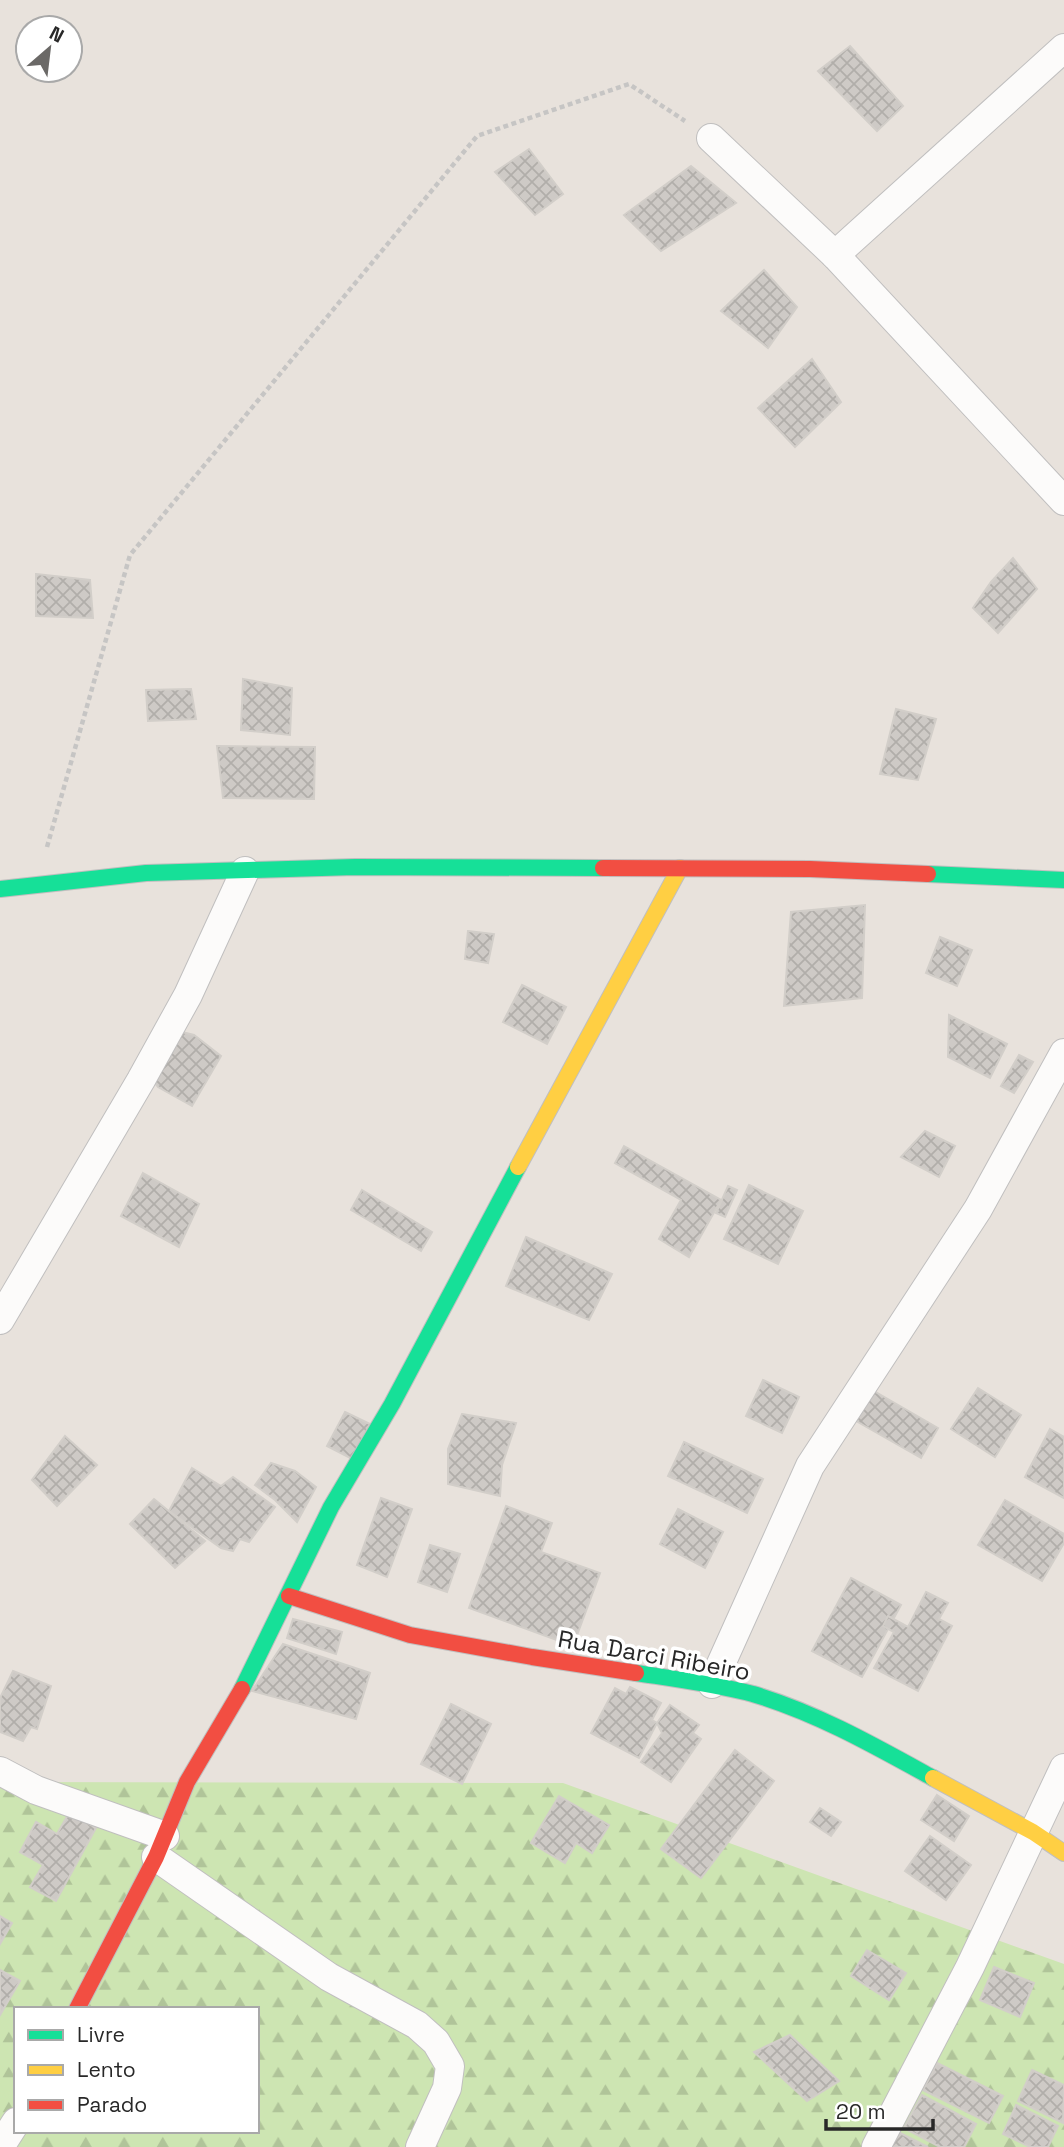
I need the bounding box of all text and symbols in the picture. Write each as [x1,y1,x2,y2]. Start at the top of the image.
north arrow [14,14,84,84]
text: N [45,20,68,48]
street label: Rua Darci Ribeiro [556,1623,752,1687]
legend [14,2007,259,2133]
text: Livre [77,2021,125,2048]
text: Lento [77,2056,136,2083]
scale bar [826,2088,933,2132]
text: Parado [77,2091,147,2118]
text: 20 m [836,2098,886,2125]

